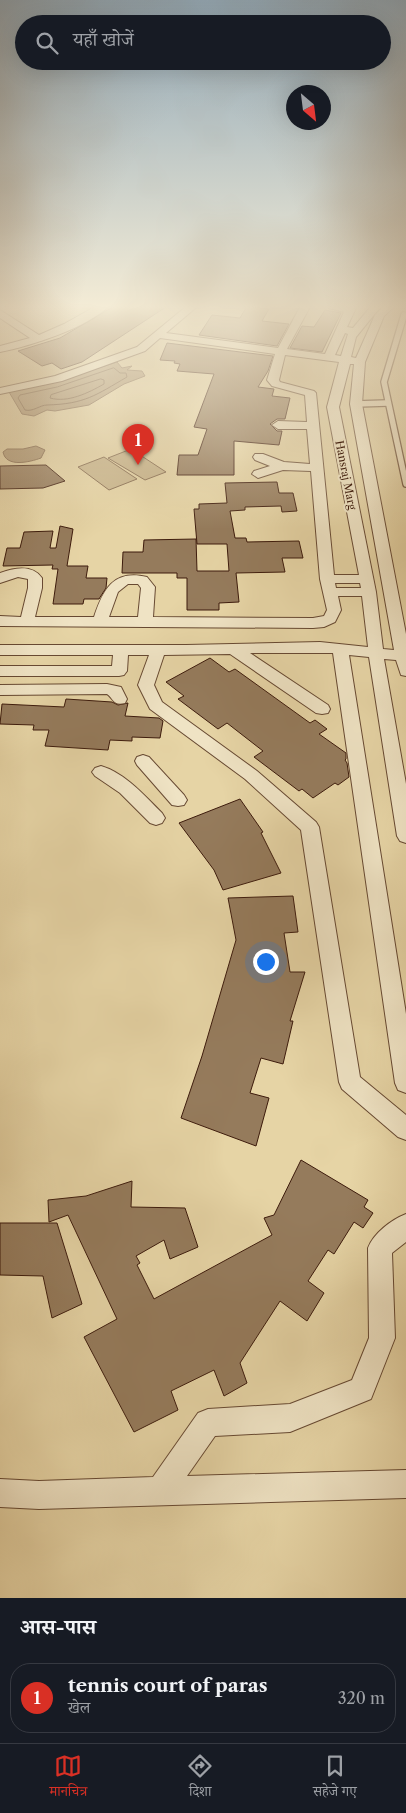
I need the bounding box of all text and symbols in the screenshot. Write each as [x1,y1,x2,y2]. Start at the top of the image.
search box [15,15,391,70]
text: यहाँ खोजें [73,28,134,51]
icon: search [33,29,61,57]
north arrow [286,85,331,130]
pin: 1 [122,424,154,465]
street label: Hansraj Marg [332,439,360,511]
your location [253,949,279,975]
text: आस-पास [20,1614,96,1639]
text: tennis court of paras [68,1674,268,1697]
text: 1 [33,1688,41,1708]
text: 320 m [338,1688,385,1708]
text: खेल [68,1697,90,1717]
tab: मानचित्र [49,1752,87,1805]
tab: दिशा [186,1752,214,1805]
tab: सहेजे गए [313,1752,357,1805]

